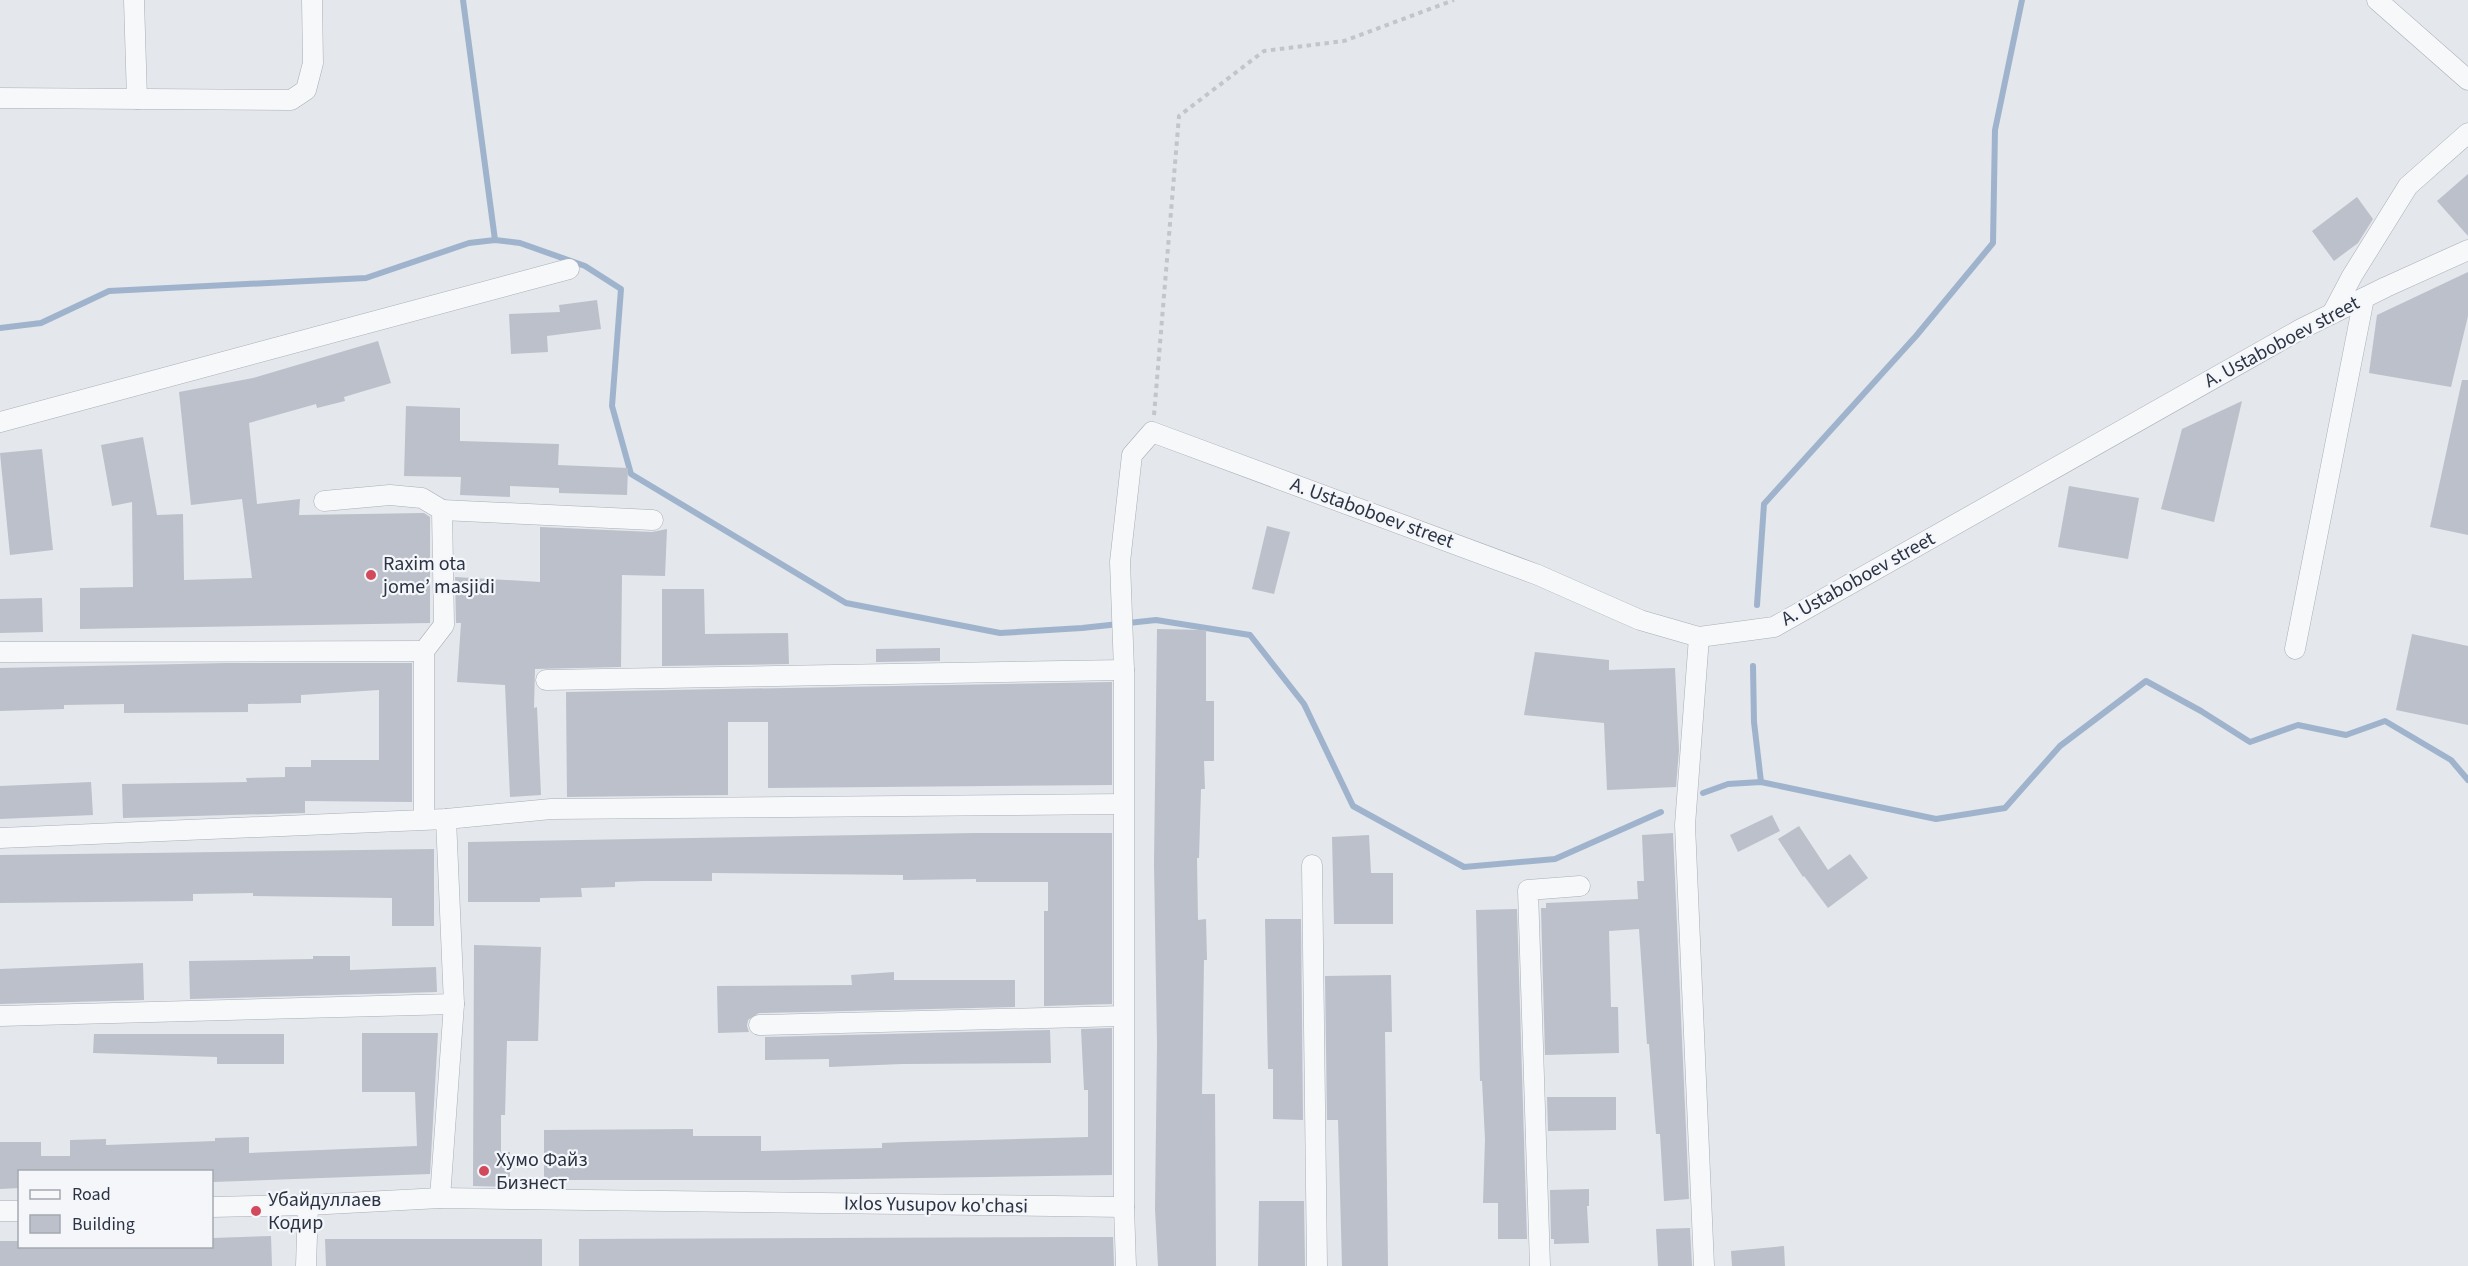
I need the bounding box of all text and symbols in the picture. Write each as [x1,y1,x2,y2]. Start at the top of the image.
street label: A. Ustaboboev street [2199,289,2365,395]
street label: A. Ustaboboev street [1286,470,1458,556]
street label: A. Ustaboboev street [1776,525,1940,633]
place label: Raxim ota jome’ masjidi [382,550,495,601]
marker: Raxim ota jome’ masjidi [364,568,378,582]
place label: Хумо Файз Бизнест [496,1146,588,1197]
marker: Хумо Файз Бизнест [477,1164,491,1178]
legend [18,1170,213,1248]
text: Road [72,1182,111,1207]
place label: Убайдуллаев Кодир [268,1186,381,1237]
street label: Ixlos Yusupov ko'chasi [844,1189,1028,1221]
marker: Убайдуллаев Кодир [249,1204,263,1218]
text: Building [72,1212,135,1237]

